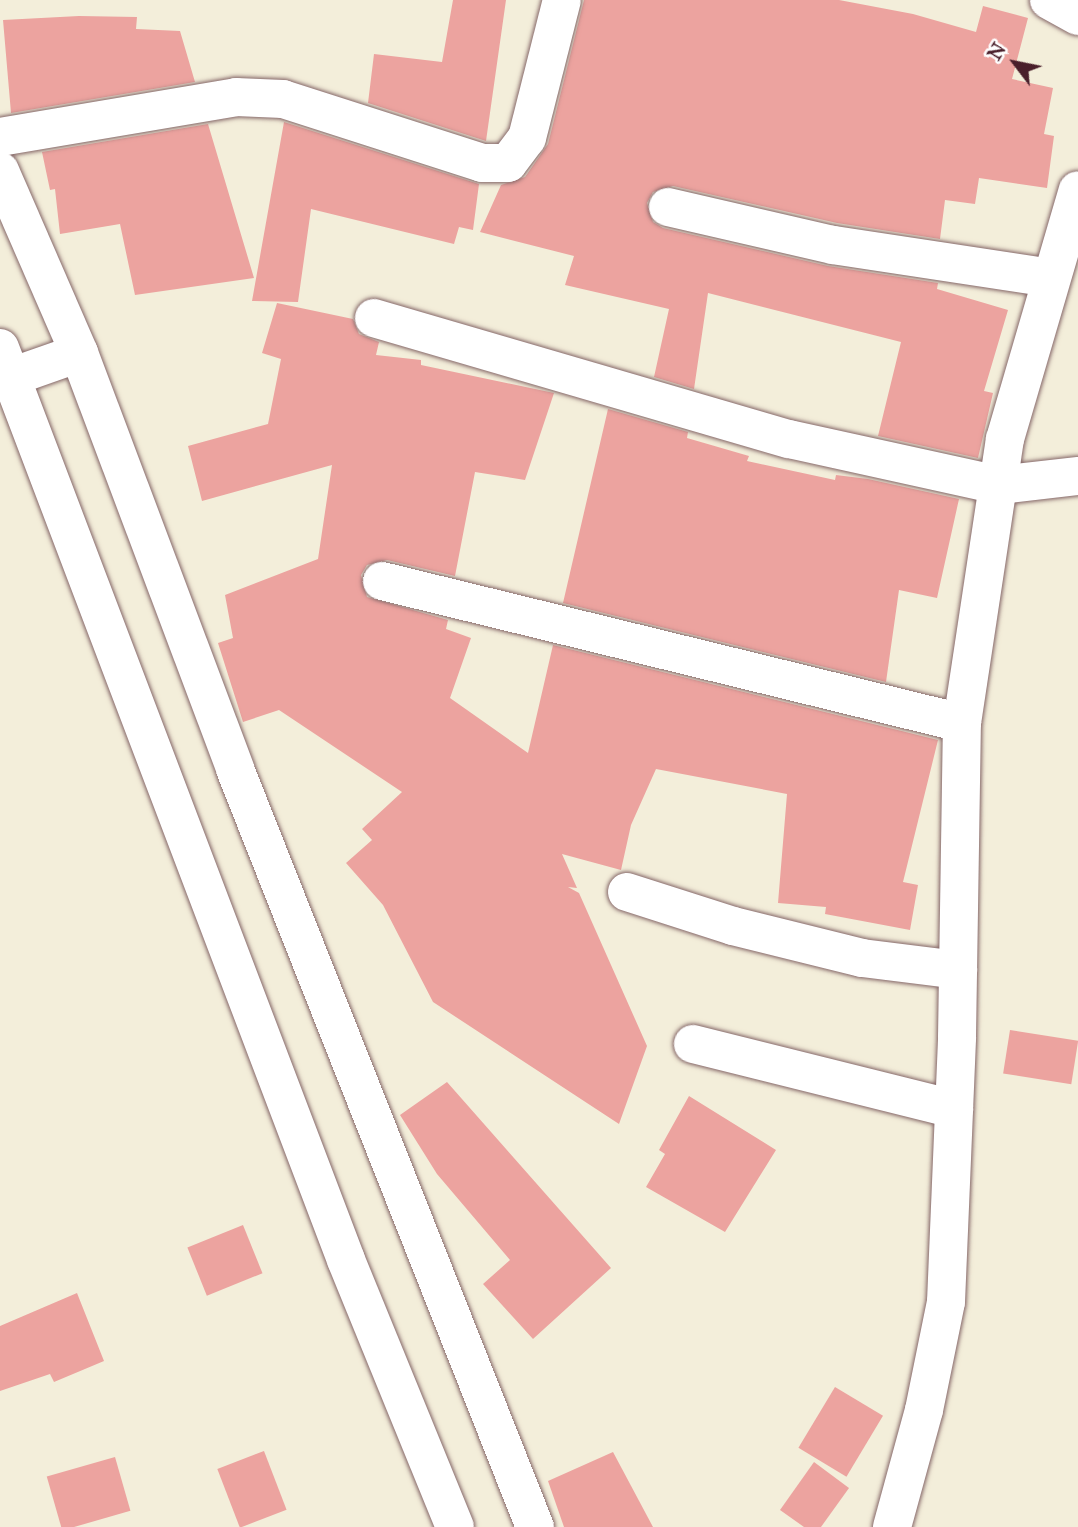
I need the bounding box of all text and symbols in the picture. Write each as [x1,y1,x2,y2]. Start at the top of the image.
north arrow [980,28,1050,98]
text: N [983,39,1011,65]

